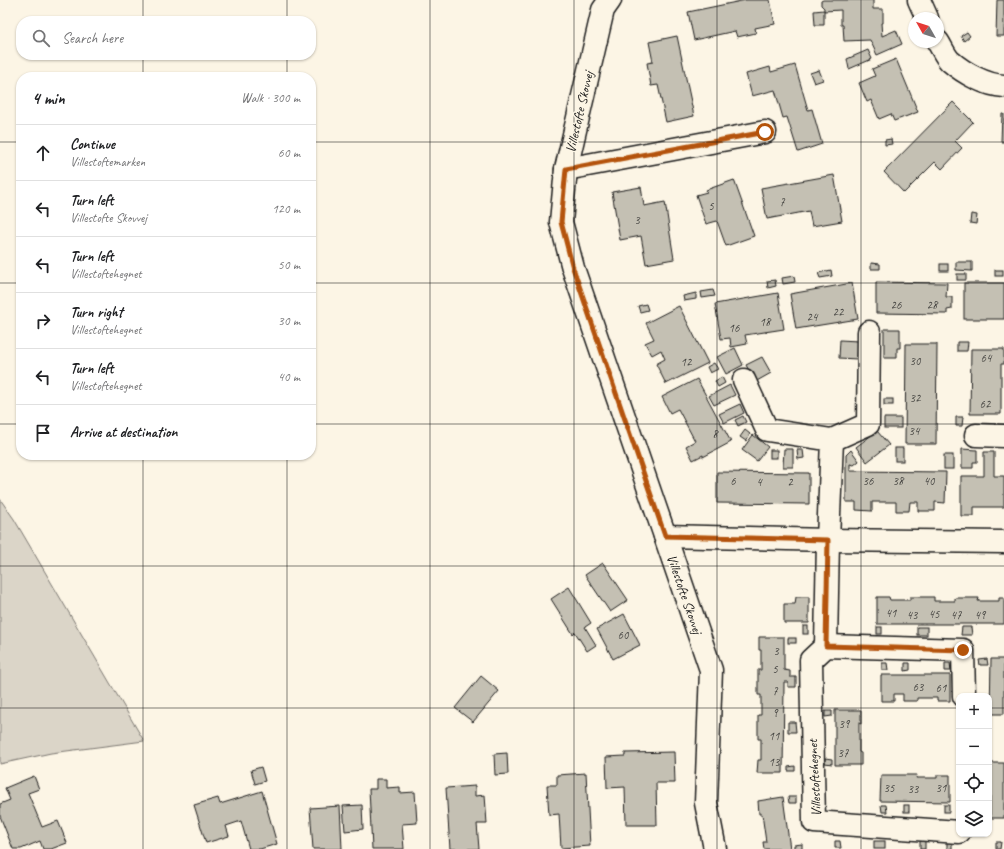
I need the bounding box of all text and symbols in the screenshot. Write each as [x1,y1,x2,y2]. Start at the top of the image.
north arrow [908,12,944,48]
search box [16,16,316,60]
icon: search [30,27,52,49]
text: Search here [62,29,123,48]
street label: Villestofte Skovvej [562,68,598,154]
text: 4 min [32,88,65,109]
text: Walk · 300 m [241,90,300,106]
route start [756,123,774,141]
text: Continue [70,135,115,154]
icon: ahead [32,142,54,164]
text: 60 m [278,145,300,161]
text: Villestoftemarken [70,154,145,170]
text: Turn left [70,191,113,210]
house number: 7 [779,194,785,210]
icon: left [32,198,54,220]
house number: 5 [708,198,714,214]
text: 120 m [272,201,300,217]
text: Villestofte Skovvej [70,210,147,226]
house number: 3 [634,212,641,228]
text: Turn left [70,247,113,266]
icon: left [32,254,54,276]
text: 50 m [278,257,300,273]
text: Villestoftehegnet [70,266,142,282]
house number: 26 [891,297,902,313]
house number: 28 [927,297,939,313]
text: Turn right [70,303,123,322]
house number: 22 [833,304,845,320]
house number: 24 [807,309,819,325]
icon: right [32,310,54,332]
text: 30 m [278,313,300,329]
house number: 18 [760,314,772,330]
house number: 16 [729,320,740,336]
text: Villestoftehegnet [70,322,142,338]
house number: 64 [981,350,993,366]
house number: 30 [910,353,922,369]
house number: 12 [681,354,693,370]
text: Turn left [70,359,113,378]
icon: left [32,366,54,388]
text: 40 m [278,369,300,385]
text: Villestoftehegnet [70,378,142,394]
house number: 32 [910,390,922,406]
house number: 62 [980,396,992,412]
icon: arrive [32,422,54,444]
text: Arrive at destination [70,423,177,442]
house number: 34 [909,423,921,439]
house number: 8 [712,426,719,442]
house number: 6 [730,473,736,489]
house number: 36 [863,473,874,489]
house number: 38 [893,473,905,489]
house number: 40 [924,473,936,489]
house number: 4 [756,474,763,490]
house number: 2 [787,474,794,490]
street label: Villestofte Skovvej [663,552,707,638]
house number: 41 [886,605,897,621]
house number: 45 [929,606,940,622]
house number: 43 [907,607,919,623]
house number: 47 [951,607,962,623]
house number: 49 [975,607,987,623]
house number: 60 [618,627,630,643]
route end [954,641,972,659]
house number: 3 [773,643,780,659]
house number: 5 [772,661,778,677]
house number: 63 [913,679,925,695]
house number: 61 [936,680,947,696]
house number: 7 [772,683,778,699]
map controls [956,693,992,837]
button: + [956,693,992,729]
house number: 9 [772,705,779,721]
house number: 39 [839,716,851,732]
house number: 11 [769,728,780,744]
button: − [956,729,992,765]
street label: Villestoftehegnet [804,738,825,817]
house number: 37 [838,745,849,761]
house number: 13 [769,754,781,770]
button: locate [956,765,992,801]
house number: 35 [884,780,895,796]
house number: 31 [936,780,947,796]
house number: 33 [908,781,920,797]
button: layers [956,801,992,837]

